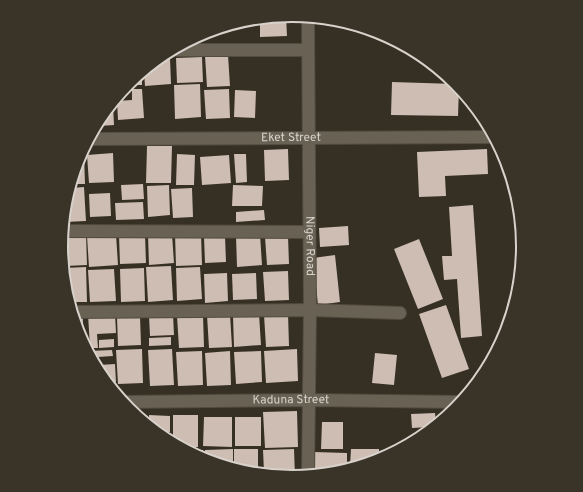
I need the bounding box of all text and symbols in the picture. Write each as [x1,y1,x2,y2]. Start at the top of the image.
street label: Eket Street [261,130,321,146]
street label: Niger Road [301,216,318,276]
street label: Kaduna Street [252,392,330,409]

